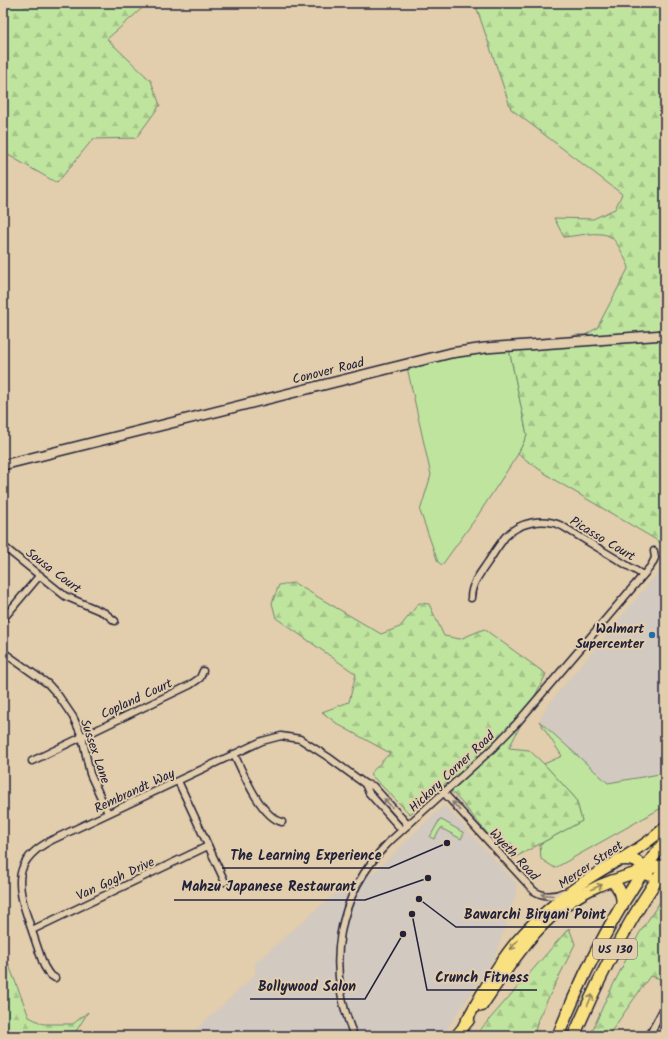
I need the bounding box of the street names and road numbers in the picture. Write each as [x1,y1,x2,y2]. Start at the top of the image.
street label: Conover Road [290,352,367,391]
street label: Picasso Court [565,511,640,568]
street label: Sousa Court [21,543,86,600]
street label: Copland Court [97,673,177,725]
street label: Sussex Lane [74,716,115,787]
street label: Hickory Corner Road [404,726,500,818]
street label: Rembrandt Way [91,763,179,819]
street label: Wyeth Road [484,824,544,886]
street label: Mercer Street [554,835,628,895]
street label: Van Gogh Drive [73,852,158,907]
road number: US 130 [593,939,637,959]

